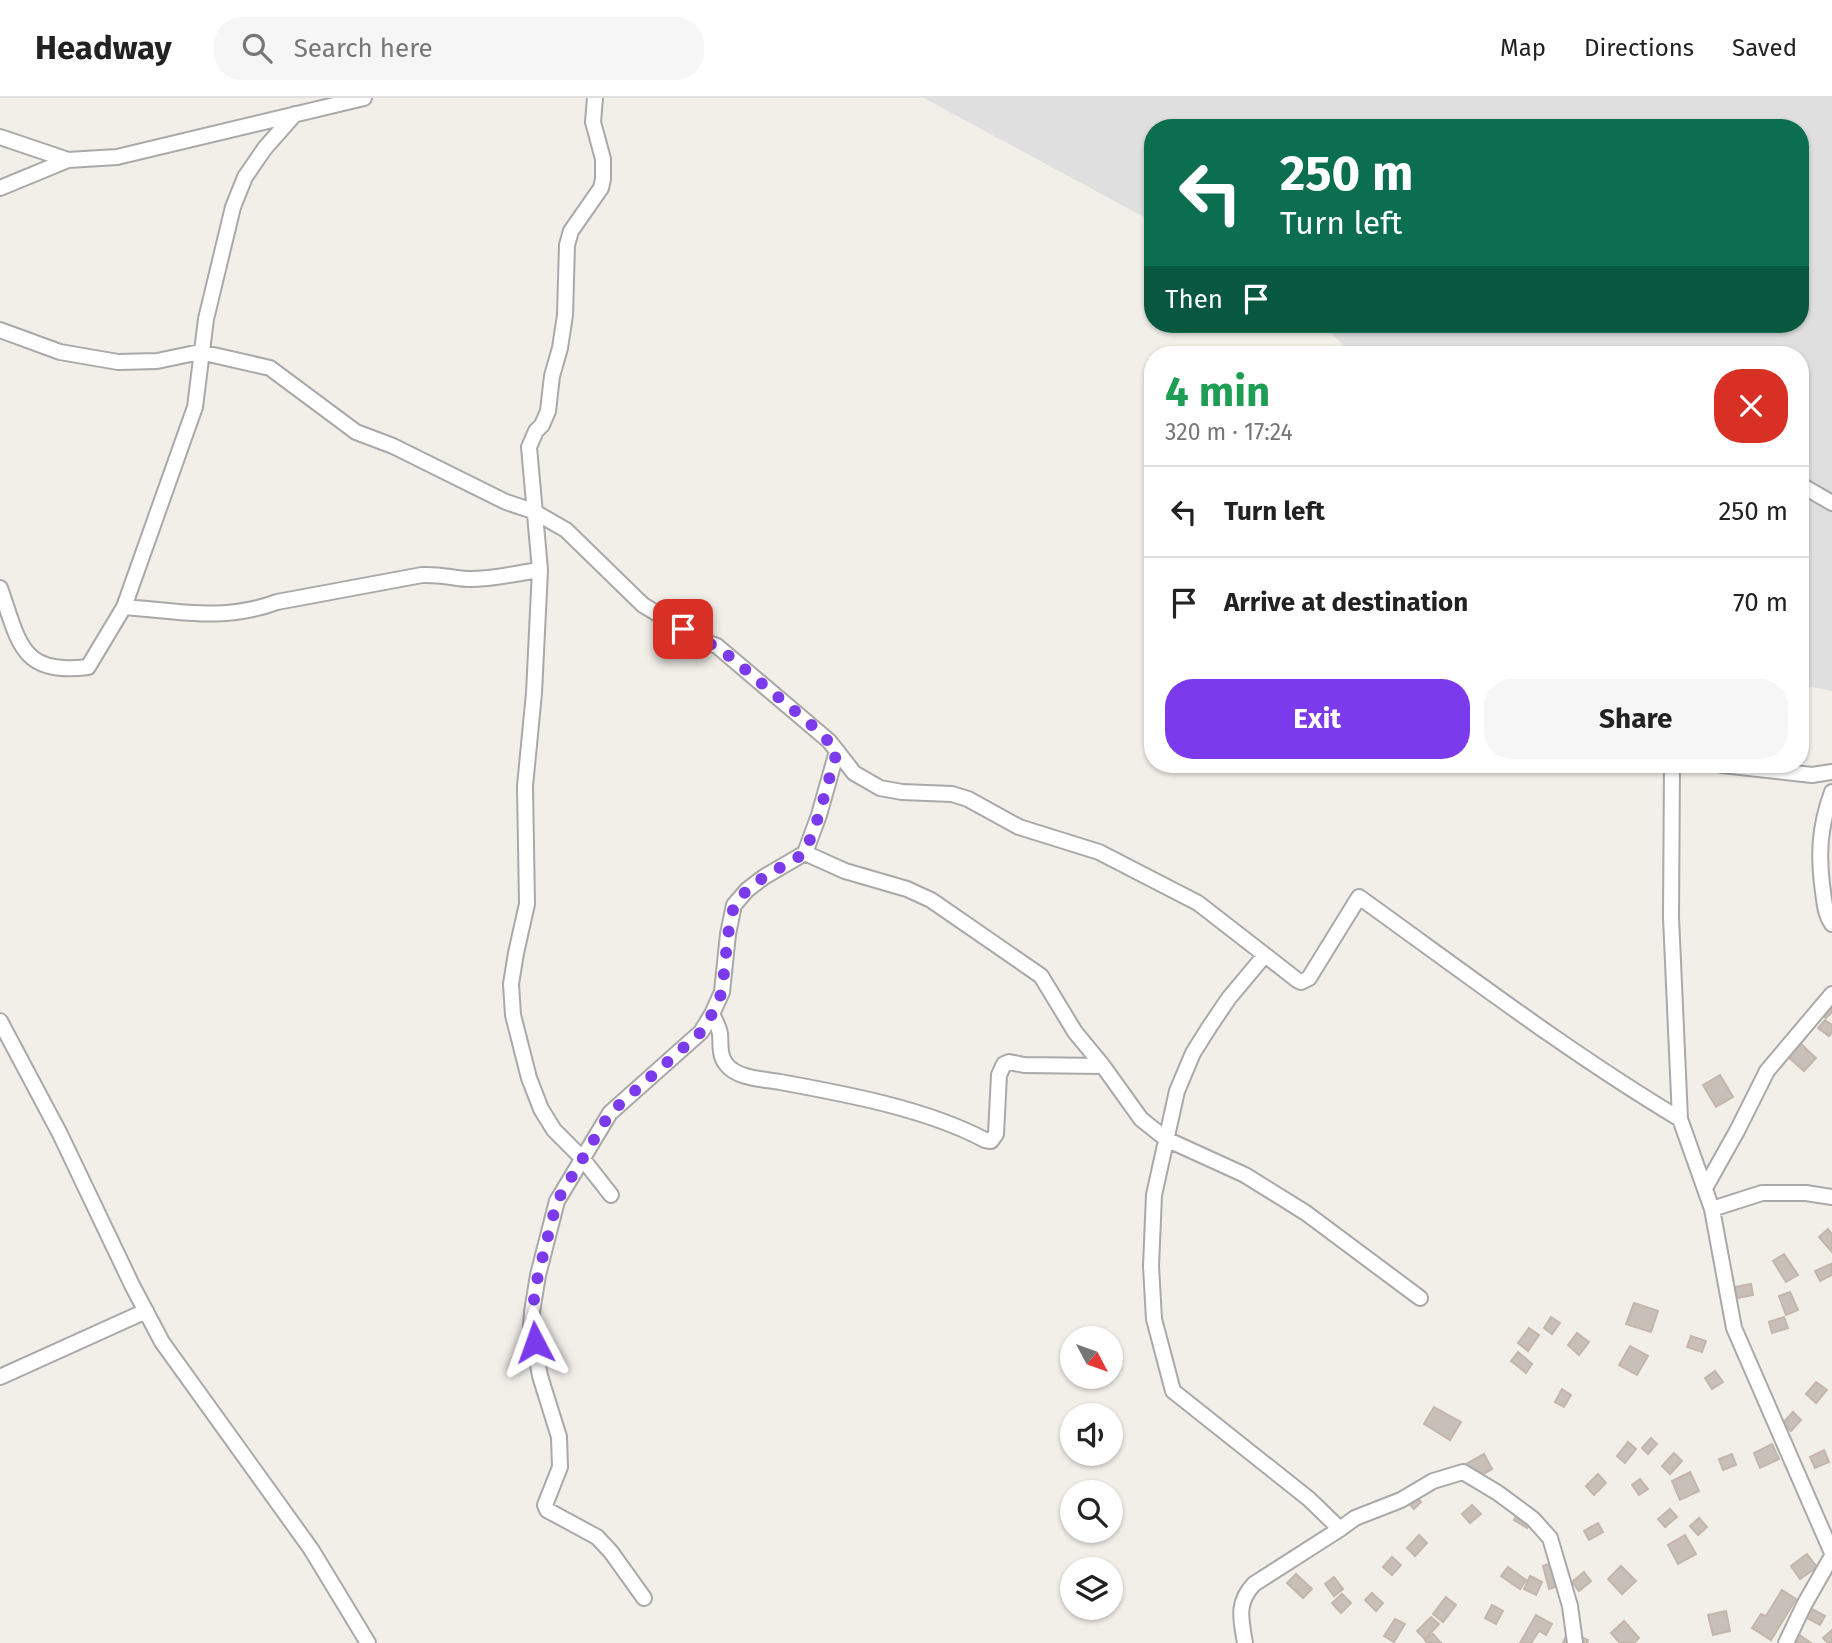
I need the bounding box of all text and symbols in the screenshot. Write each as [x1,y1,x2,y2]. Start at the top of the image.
search box [214,17,704,80]
text: Headway [35,28,172,68]
icon: search [238,29,276,67]
text: Search here [294,33,433,64]
text: Map [1500,34,1546,62]
text: Directions [1584,34,1694,62]
text: Saved [1732,34,1797,62]
text: 250 m [1280,144,1413,203]
icon: left [1165,147,1256,238]
text: Turn left [1280,204,1402,242]
icon: arrive [1237,280,1275,318]
text: Then [1165,284,1223,315]
text: 4 min [1165,367,1270,417]
button: close [1714,369,1788,443]
text: 320 m · 17:24 [1165,418,1293,446]
icon: left [1165,493,1203,531]
text: Turn left [1224,496,1325,527]
text: 250 m [1718,496,1788,527]
icon: arrive [1165,584,1203,622]
text: Arrive at destination [1224,587,1468,618]
text: 70 m [1733,587,1788,618]
pin [653,599,713,659]
icon: arrive [664,610,702,648]
button: Exit [1165,679,1470,759]
button: Share [1484,679,1788,759]
position arrow [498,1305,572,1379]
north arrow [1060,1326,1124,1390]
map controls [1060,1326,1123,1620]
button: sound [1060,1403,1123,1466]
button: search [1060,1480,1123,1543]
button: layers [1060,1557,1123,1620]

